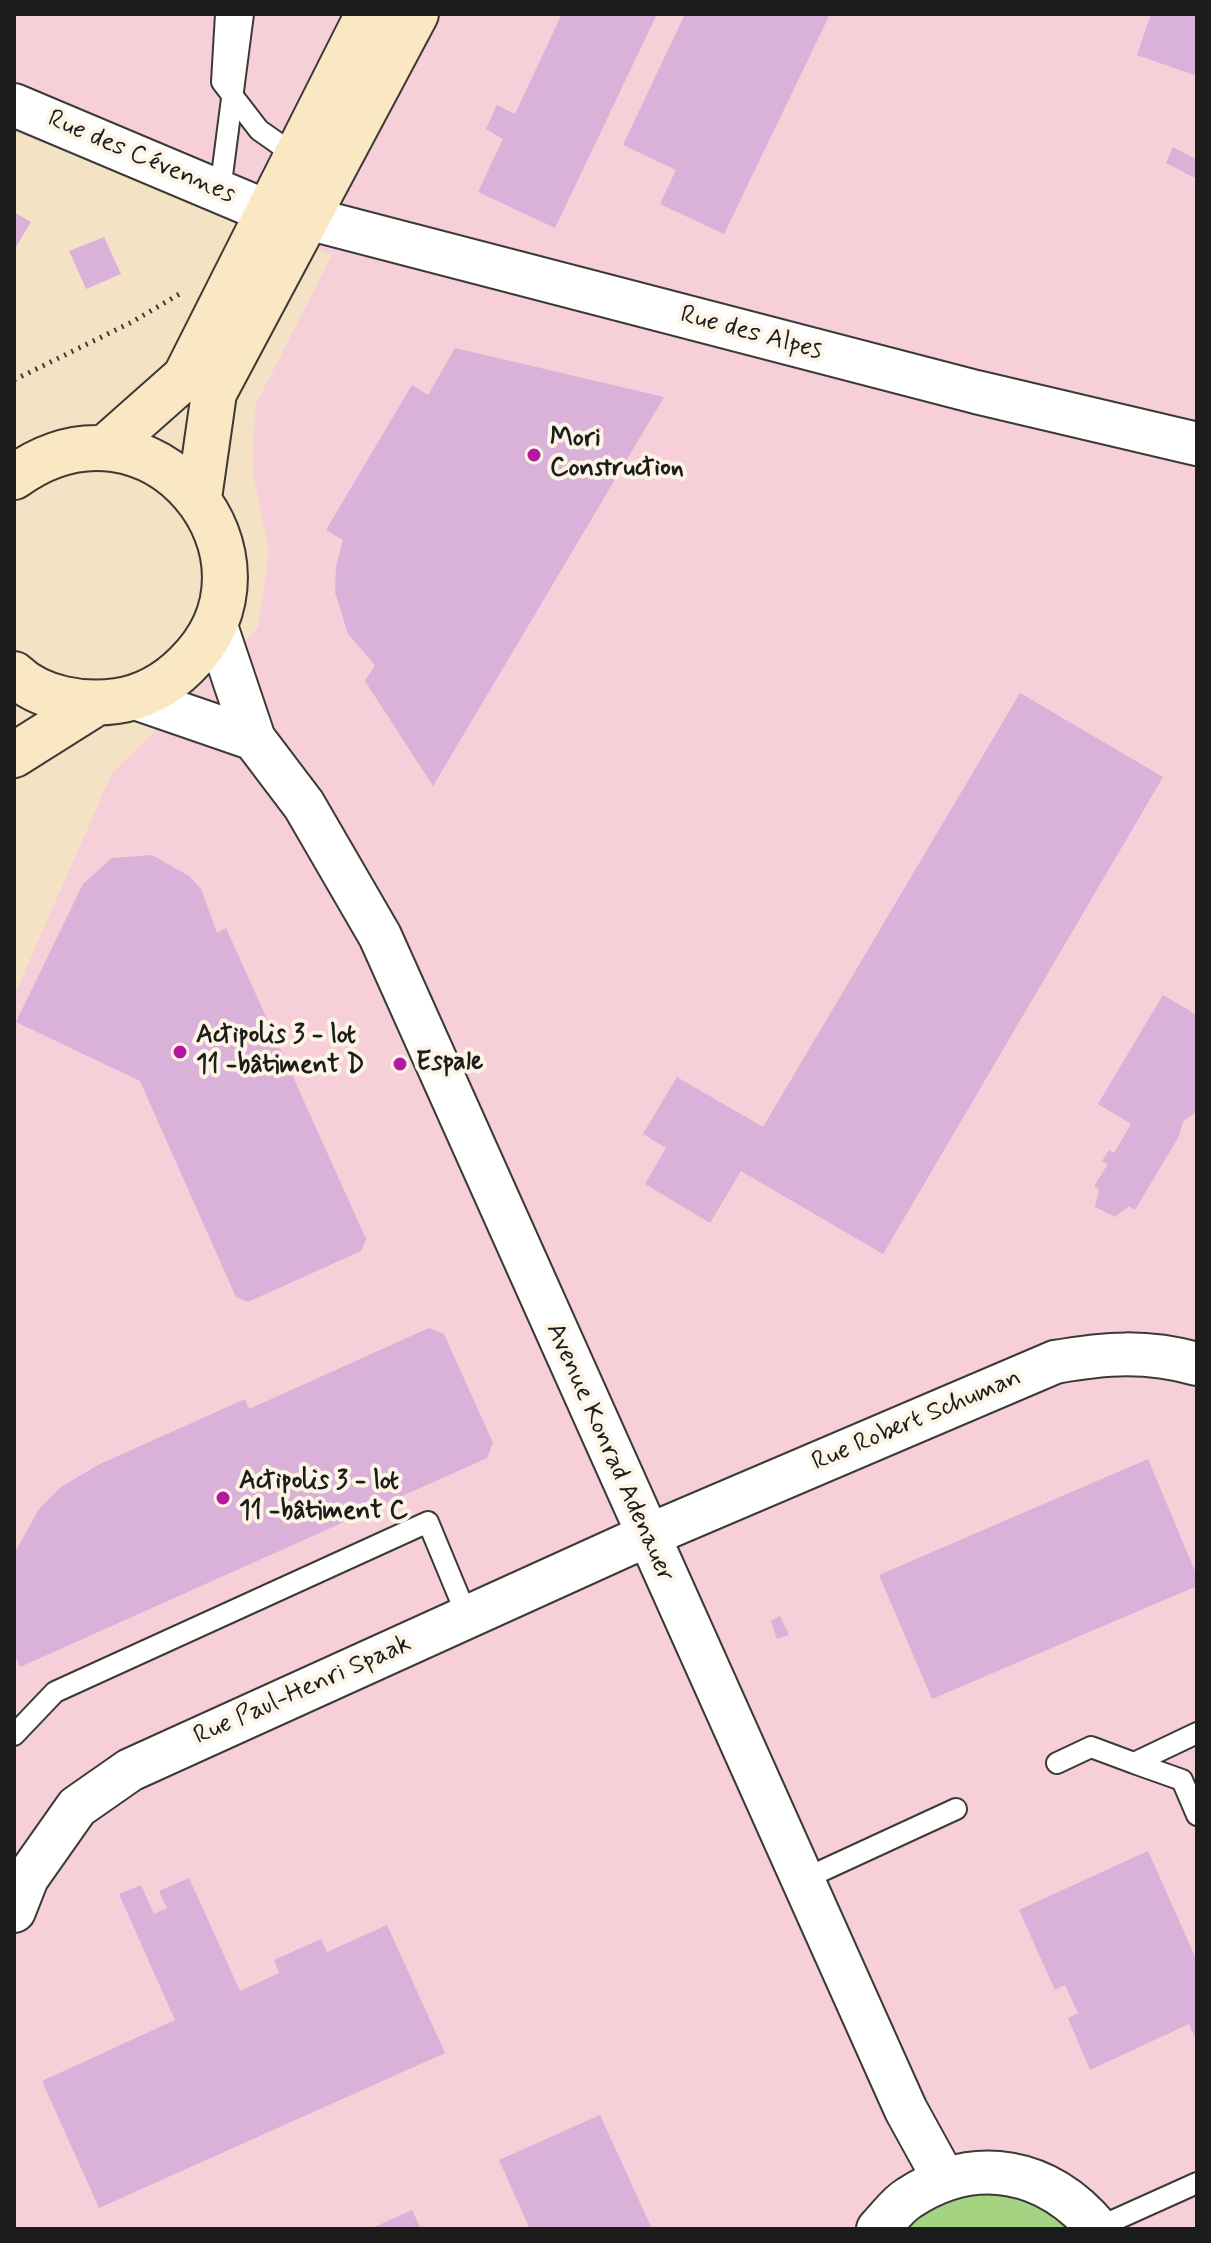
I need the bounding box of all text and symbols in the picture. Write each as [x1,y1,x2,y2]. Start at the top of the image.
street label: Rue des Cévennes [43,104,239,212]
street label: Rue des Alpes [677,300,825,368]
place label: Mori Construction [550,424,684,486]
marker: Mori Construction [525,446,543,464]
place label: Actipolis 3 - lot 11 -bâtiment D [196,1021,364,1082]
marker: Actipolis 3 - lot 11 -bâtiment D [171,1043,189,1061]
place label: Espale [416,1048,483,1080]
marker: Espale [391,1055,409,1073]
street label: Avenue Konrad Adenauer [538,1319,680,1587]
street label: Rue Robert Schuman [808,1363,1026,1479]
place label: Actipolis 3 - lot 11 -bâtiment C [239,1467,408,1528]
marker: Actipolis 3 - lot 11 -bâtiment C [214,1489,232,1507]
street label: Rue Paul-Henri Spaak [189,1629,417,1753]

